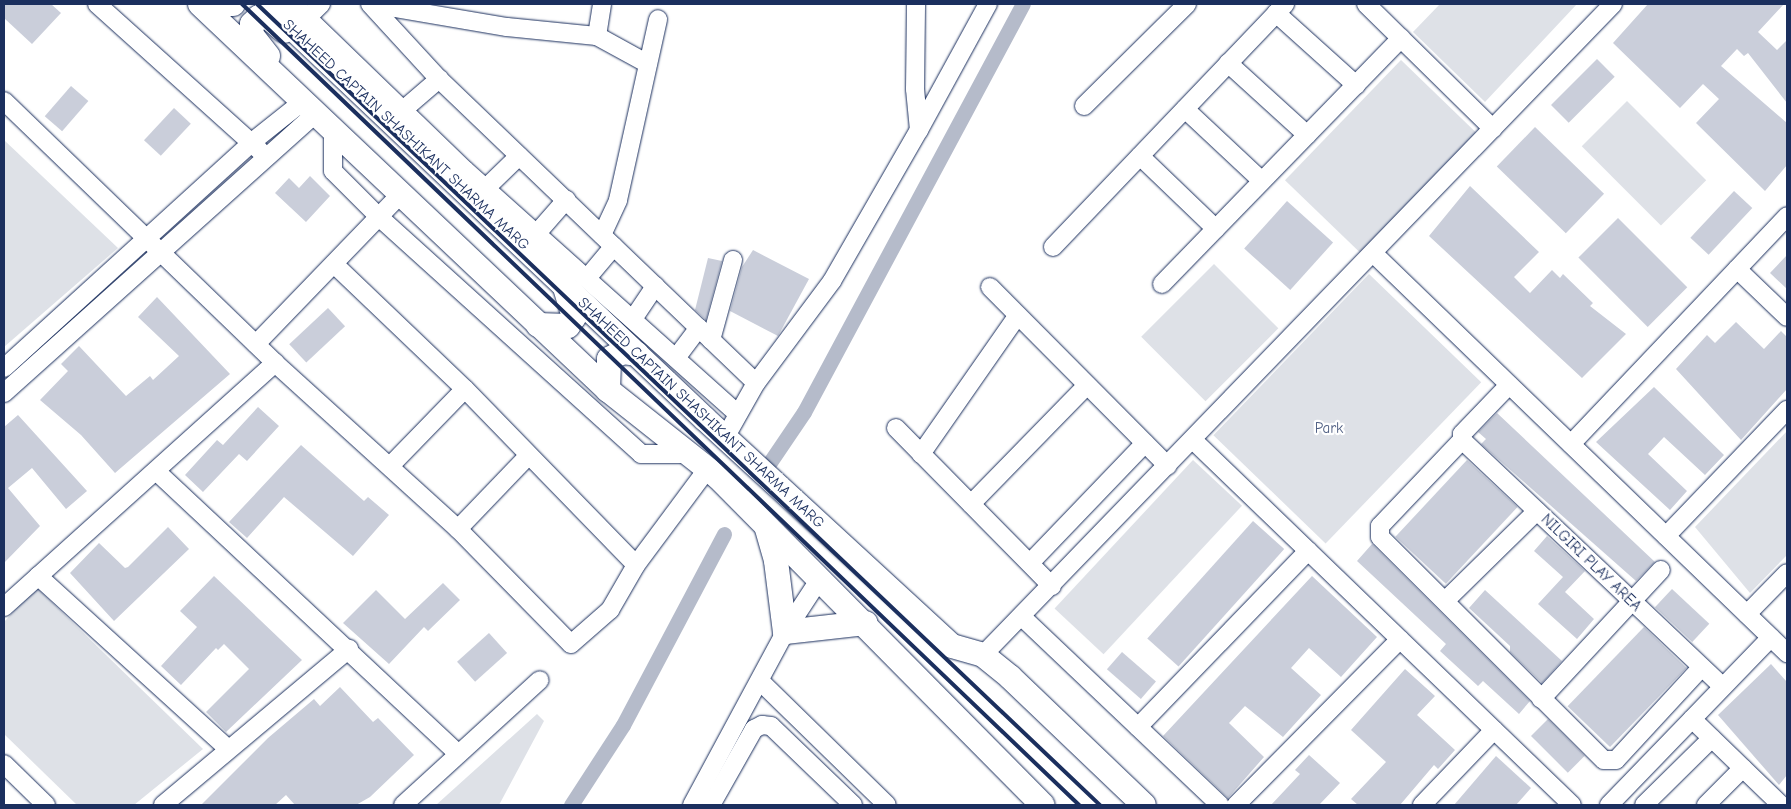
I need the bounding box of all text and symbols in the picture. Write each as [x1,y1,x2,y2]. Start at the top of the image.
street label: SHAHEED CAPTAIN SHASHIKANT SHARMA MARG [279,16,533,254]
street label: SHAHEED CAPTAIN SHASHIKANT SHARMA MARG [574,294,828,532]
park label: Park [1315,420,1343,438]
street label: NILGIRI PLAY AREA [1537,511,1645,615]

